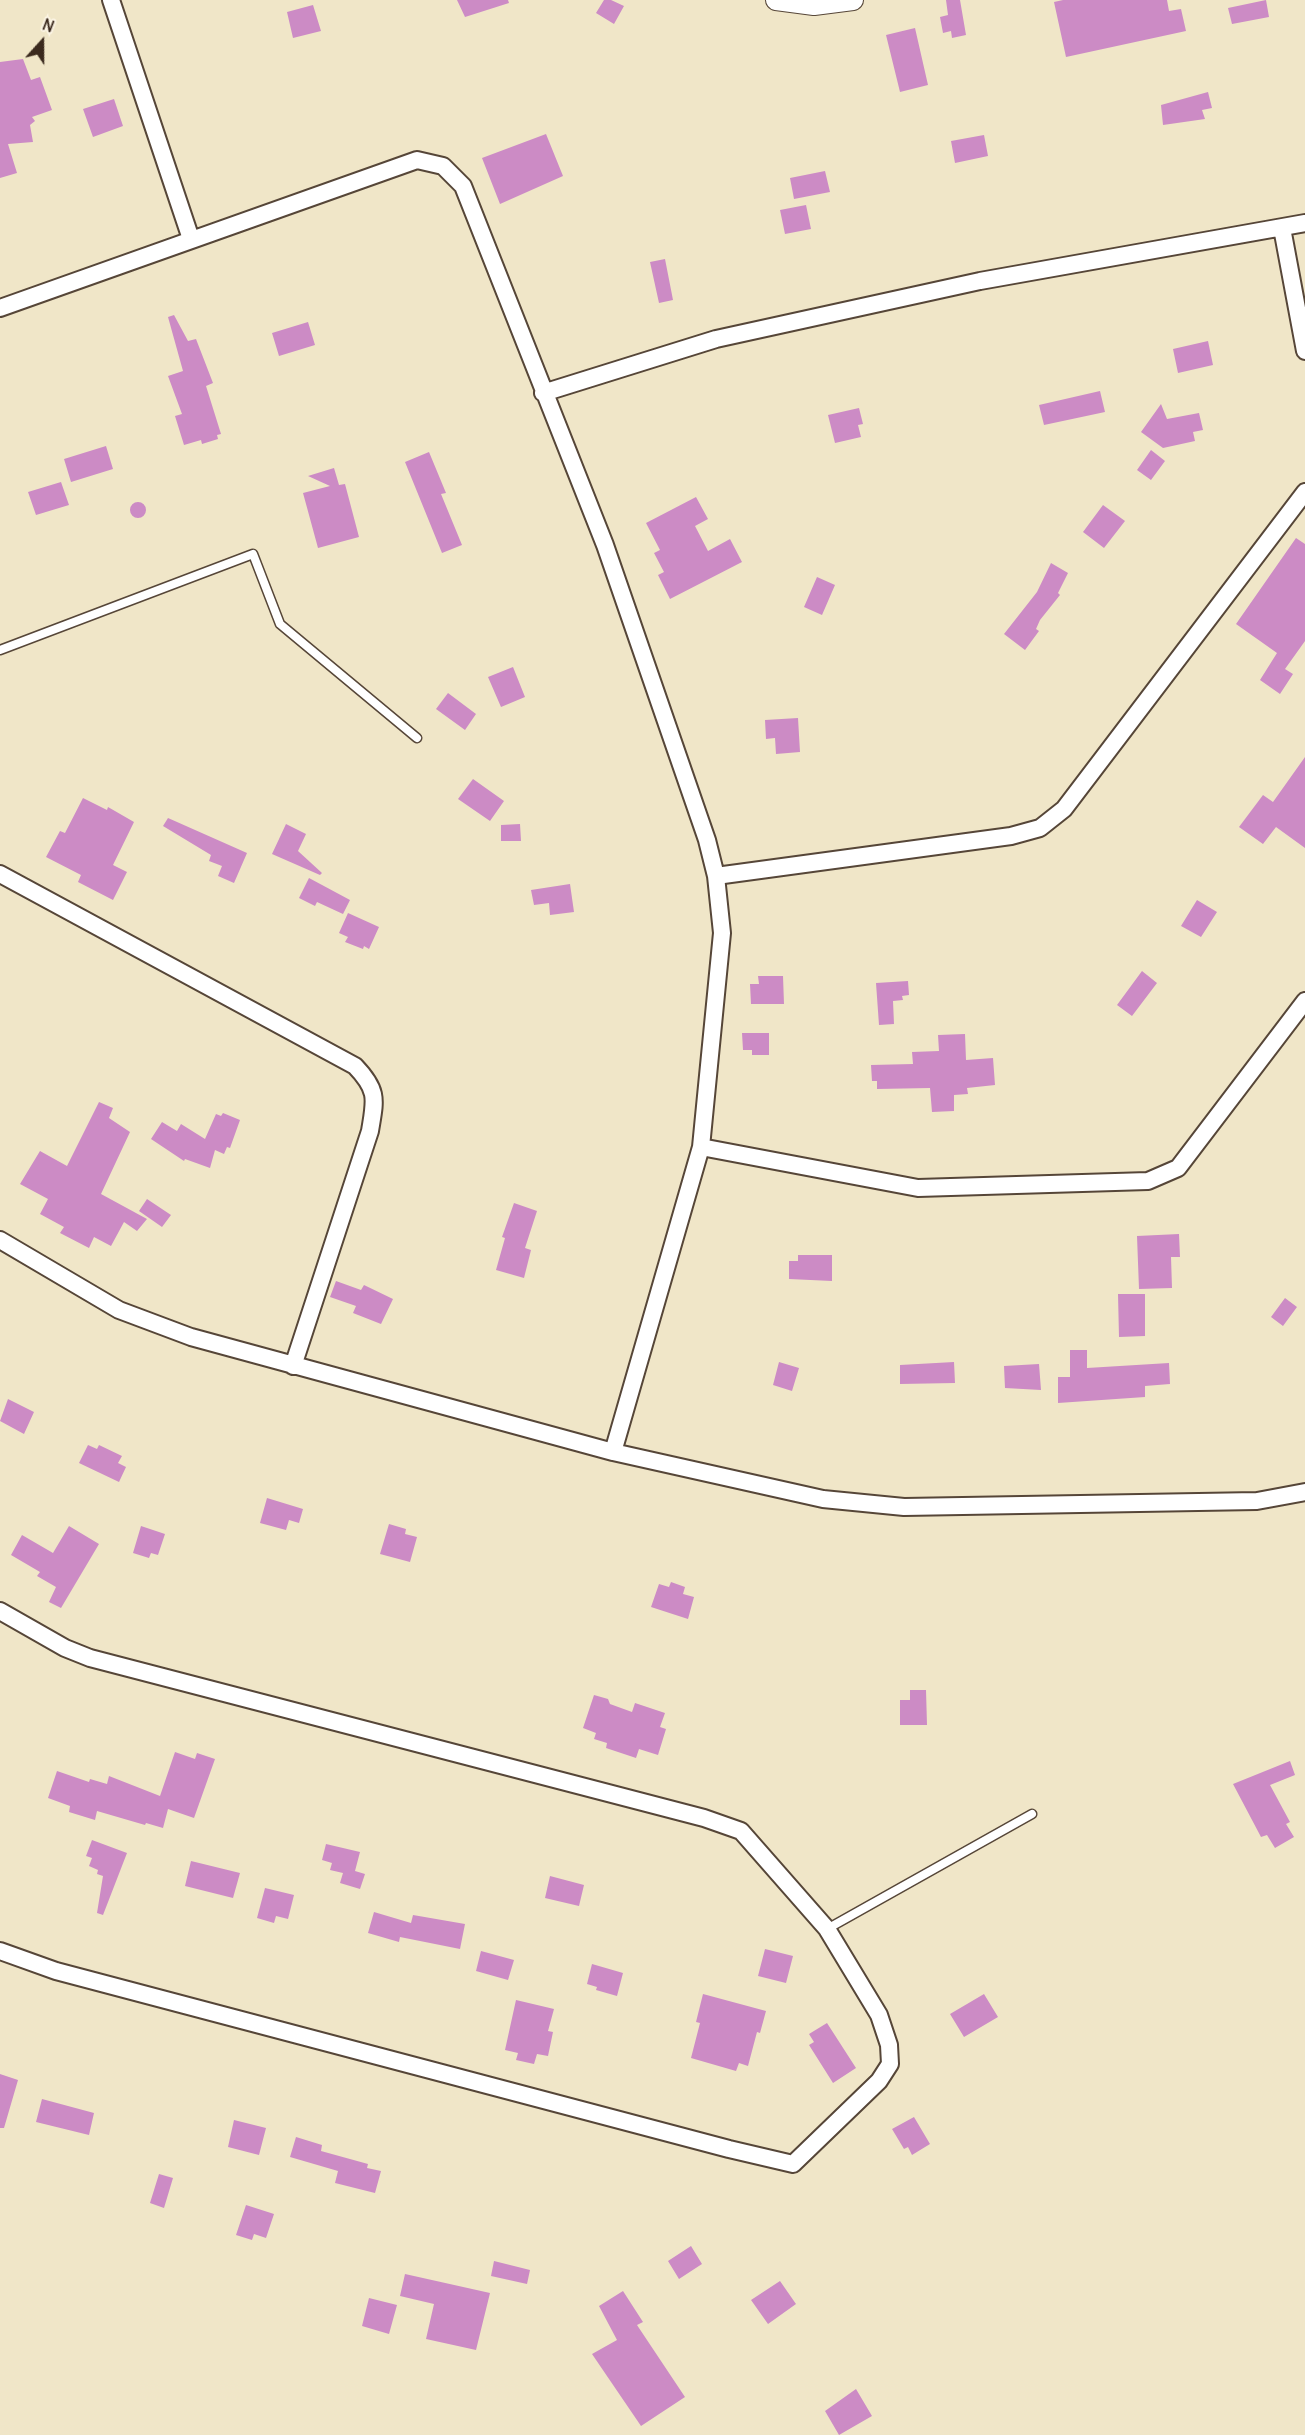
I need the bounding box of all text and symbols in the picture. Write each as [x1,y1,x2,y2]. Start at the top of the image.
north arrow [12,12,72,72]
text: N [40,14,57,37]

